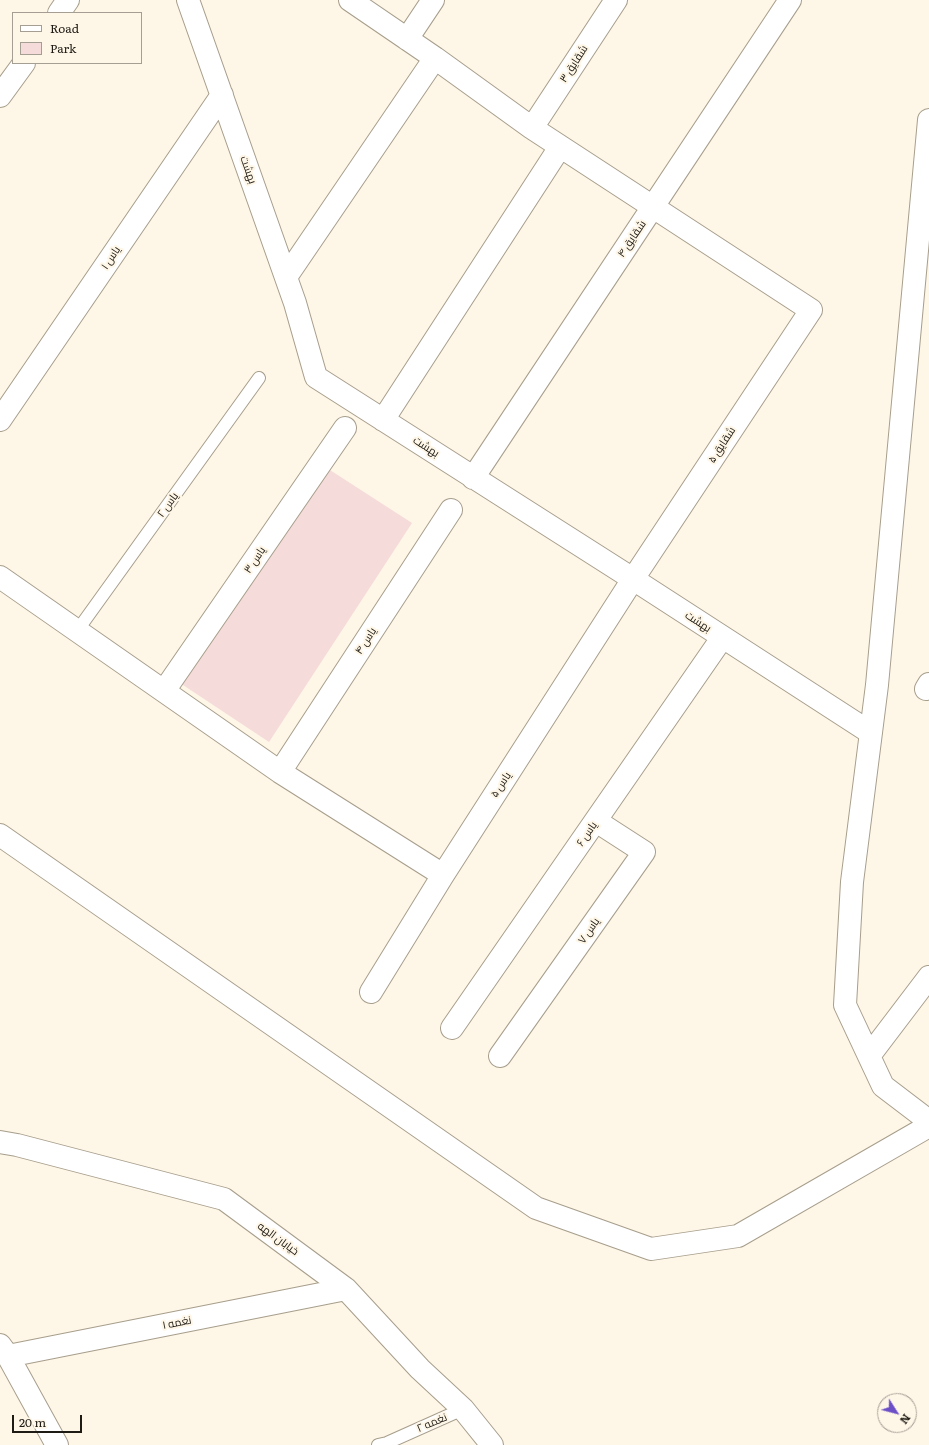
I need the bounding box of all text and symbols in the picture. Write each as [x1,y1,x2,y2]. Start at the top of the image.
legend [12,12,142,64]
text: Road [50,19,79,37]
text: Park [50,39,76,57]
street label: شقایق ۳ [557,43,591,85]
street label: بهشت [237,154,259,186]
street label: شقایق ۴ [615,218,649,260]
street label: یاس ۱ [99,244,123,272]
street label: شقایق ۵ [705,424,739,466]
street label: بهشت [410,434,442,460]
street label: یاس ۲ [155,490,181,520]
street label: یاس ۳ [241,544,269,576]
street label: بهشت [682,609,714,635]
street label: یاس ۴ [353,625,379,657]
street label: یاس ۵ [488,770,514,800]
street label: یاس ۶ [574,819,600,849]
street label: یاس ۷ [575,916,603,946]
street label: خیابان الهه [255,1220,301,1258]
street label: نغمه ۱ [161,1314,193,1332]
north arrow [877,1393,917,1433]
scale bar [14,1407,84,1433]
street label: نغمه ۲ [415,1411,449,1435]
text: N [897,1411,915,1428]
text: 20 m [19,1413,46,1431]

